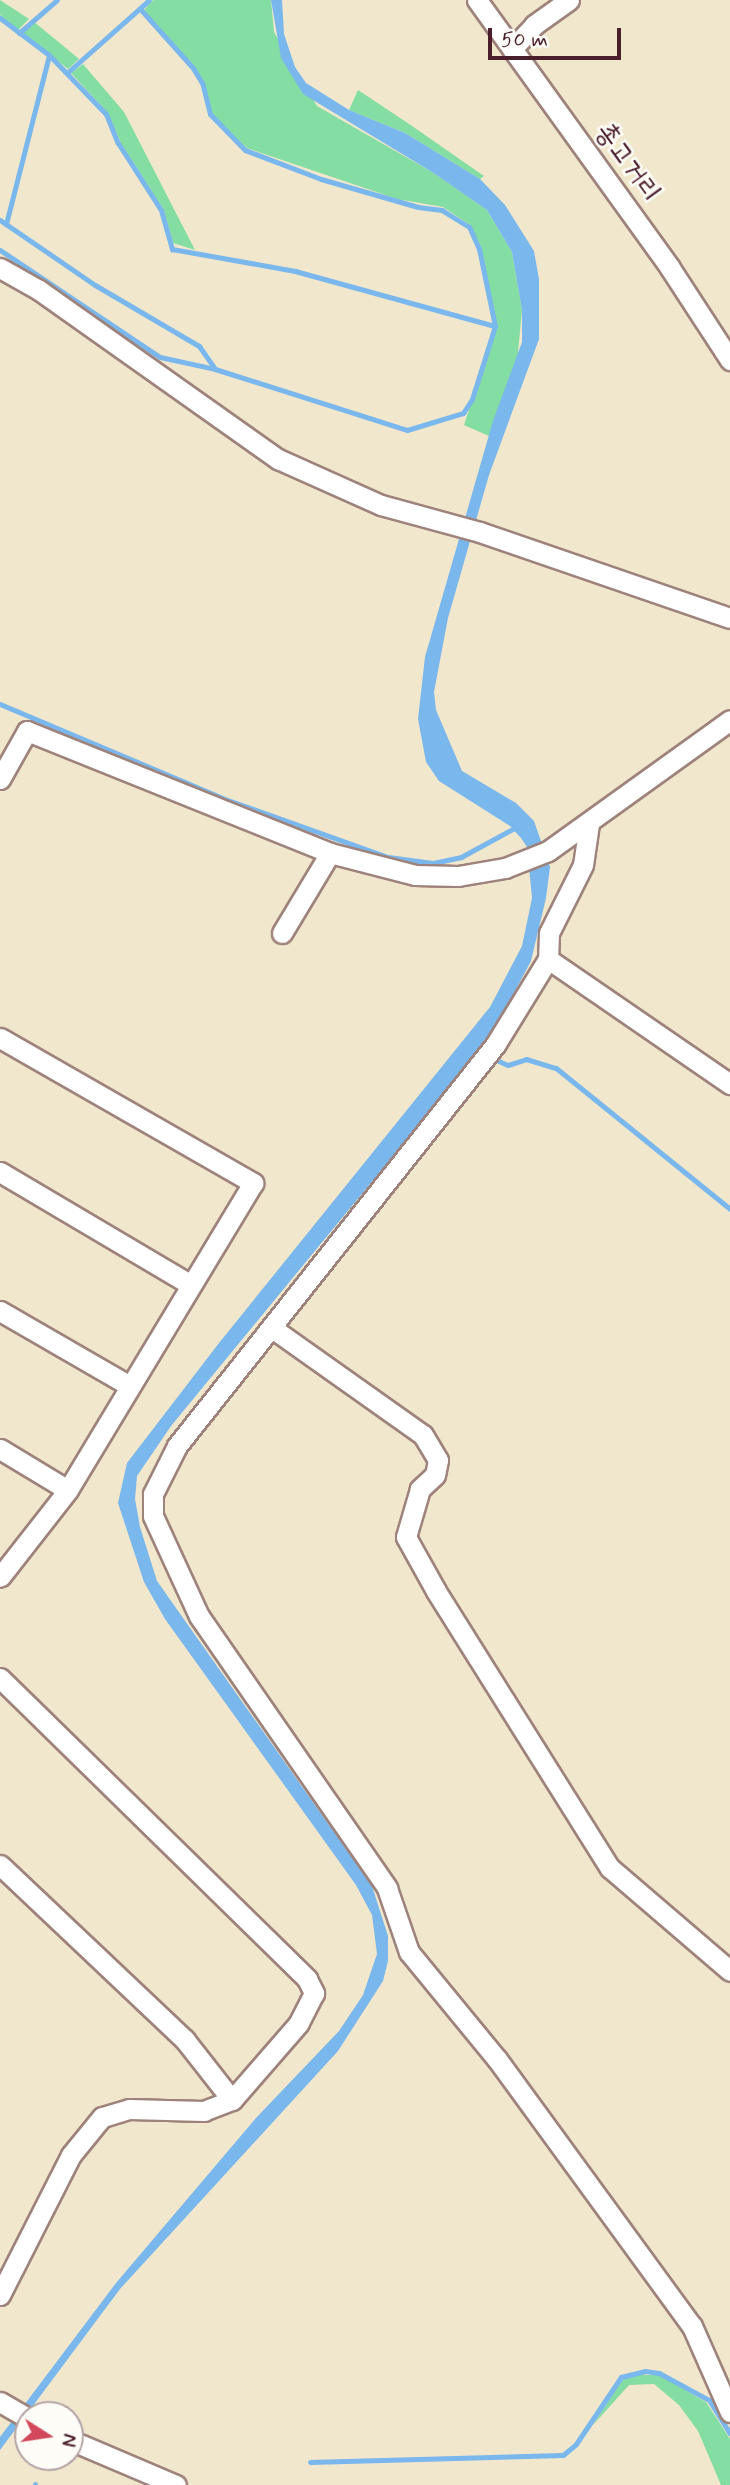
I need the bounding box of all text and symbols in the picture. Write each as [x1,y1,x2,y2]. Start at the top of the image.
scale bar [492,14,625,58]
text: 50 m [501,26,548,54]
street label: 총고거리 [587,117,667,209]
north arrow [14,2401,84,2471]
text: N [55,2431,82,2449]

